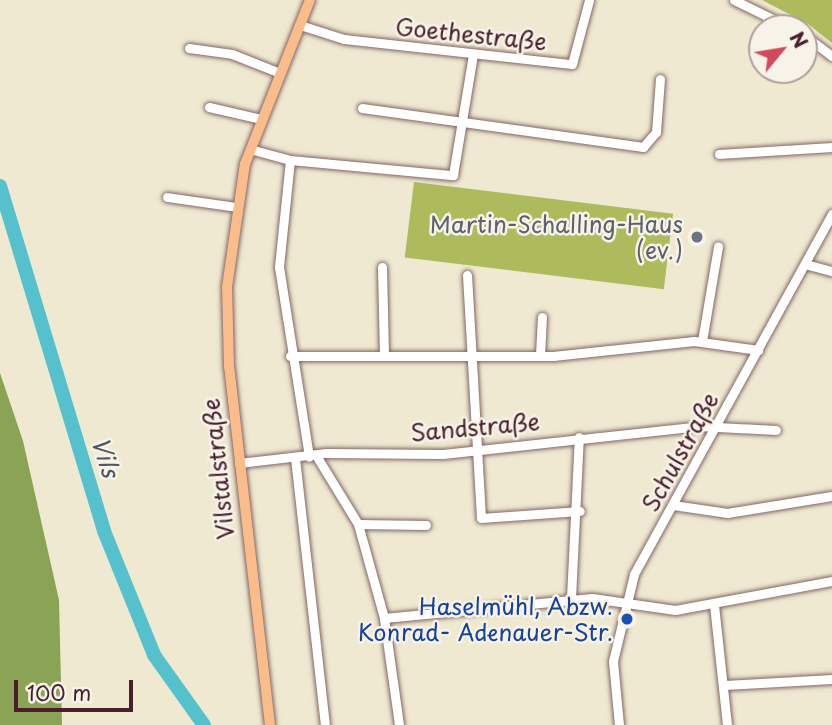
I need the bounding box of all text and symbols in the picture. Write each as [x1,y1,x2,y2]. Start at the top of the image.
street label: Goethestraße [394,12,548,56]
north arrow [748,14,818,84]
text: N [784,26,815,53]
place label: Martin-Schalling-Haus (ev.) [430,210,683,264]
marker: Martin-Schalling-Haus (ev.) [689,229,705,245]
street label: Schulstraße [636,388,724,516]
street label: Vilstalstraße [197,397,239,541]
street label: Sandstraße [409,408,541,446]
water label: Vils [86,433,126,481]
place label: Haselmühl, Abzw. Konrad- Adenauer-Str. [357,592,613,646]
marker: Haselmühl, Abzw. Konrad- Adenauer-Str. [619,611,635,627]
scale bar [18,666,136,710]
text: 100 m [27,676,91,708]

